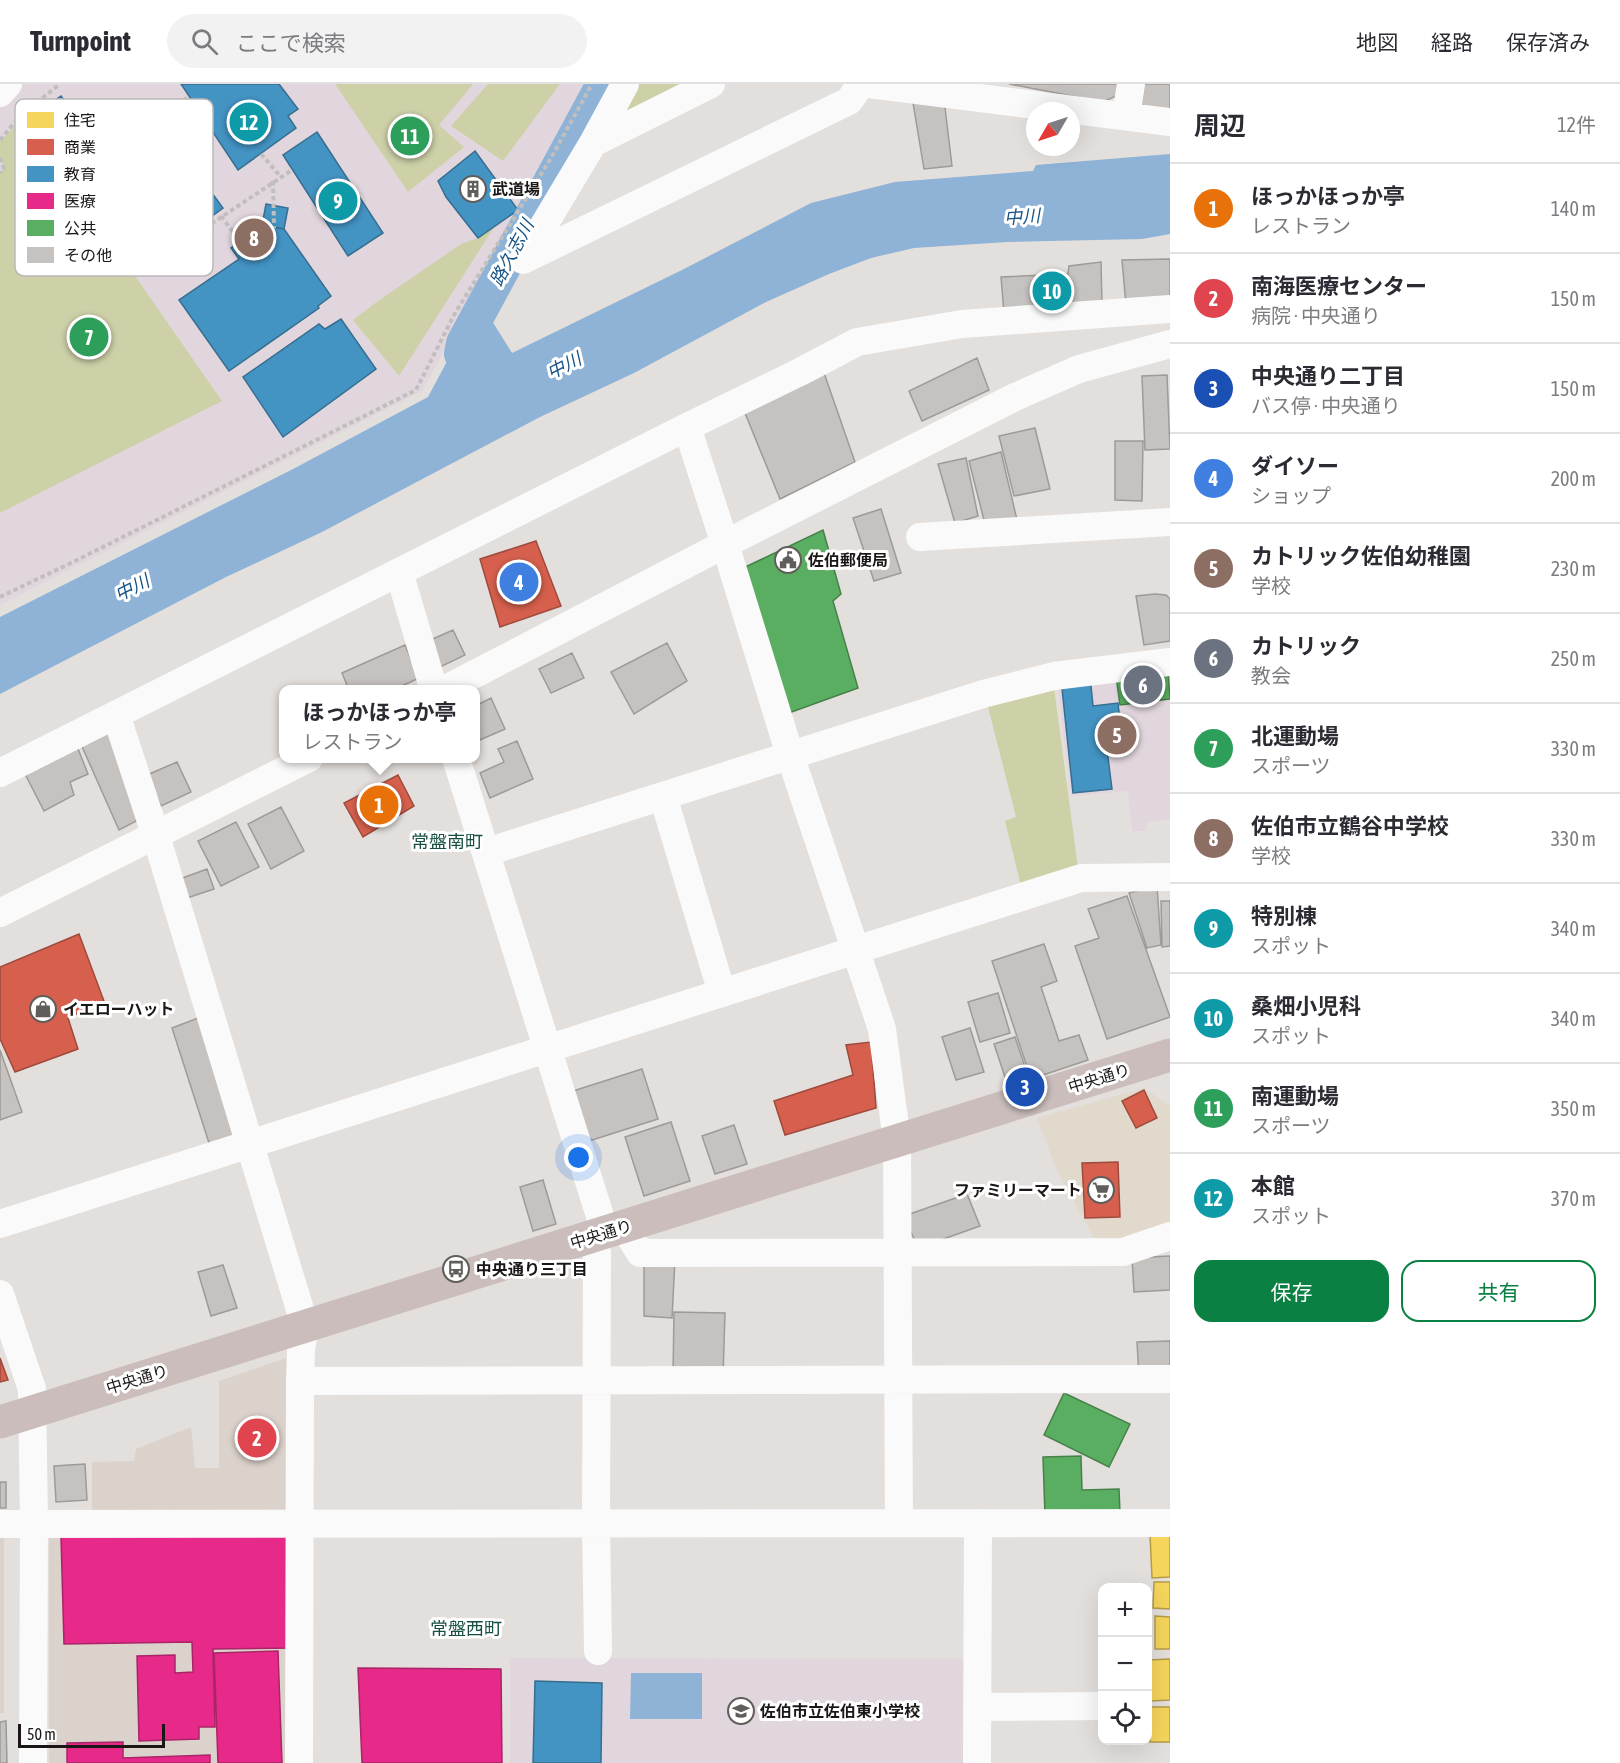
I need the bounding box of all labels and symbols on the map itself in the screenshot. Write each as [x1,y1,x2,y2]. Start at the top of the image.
legend [15,99,213,276]
pin: 12 [230,99,268,144]
north arrow [1026,102,1080,156]
text: 住宅 [64,111,96,129]
pin: 11 [390,113,430,158]
text: 商業 [64,138,96,156]
text: 教育 [64,165,96,183]
building icon: 武道場 [458,174,488,204]
pin: 9 [318,178,358,224]
place label: 武道場 [492,180,540,198]
text: 医療 [64,192,96,210]
water label: 中川 [1003,205,1043,228]
water label: 路久志川 [485,214,539,289]
pin: 8 [234,216,274,260]
text: 公共 [64,219,96,237]
text: その他 [64,246,112,264]
pin: 10 [1032,268,1072,314]
pin: 7 [70,314,109,360]
water label: 中川 [543,347,586,383]
public building icon: 佐伯郵便局 [773,545,803,575]
place label: 佐伯郵便局 [807,551,888,569]
pin: 4 [500,560,538,604]
water label: 中川 [111,569,154,605]
pin: 6 [1124,662,1162,708]
pin: 5 [1098,712,1136,758]
pin: 1 [360,782,398,828]
district label: 常盤南町 [411,831,483,852]
shop icon: イエローハット [28,994,58,1024]
place label: イエローハット [63,1000,175,1018]
street label: 中央通り [1066,1060,1132,1096]
pin: 3 [1006,1064,1044,1110]
your location [564,1143,593,1172]
supermarket icon: ファミリーマート [1086,1175,1116,1205]
place label: ファミリーマート [954,1181,1082,1199]
street label: 中央通り [568,1216,634,1252]
bus stop icon: 中央通り三丁目 [441,1254,471,1284]
place label: 中央通り三丁目 [476,1260,588,1278]
street label: 中央通り [104,1361,170,1397]
pin: 2 [238,1416,276,1460]
district label: 常盤西町 [430,1618,502,1639]
school or university icon: 佐伯市立佐伯東小学校 [726,1696,756,1726]
place label: 佐伯市立佐伯東小学校 [759,1702,920,1720]
scale bar [18,1721,165,1748]

